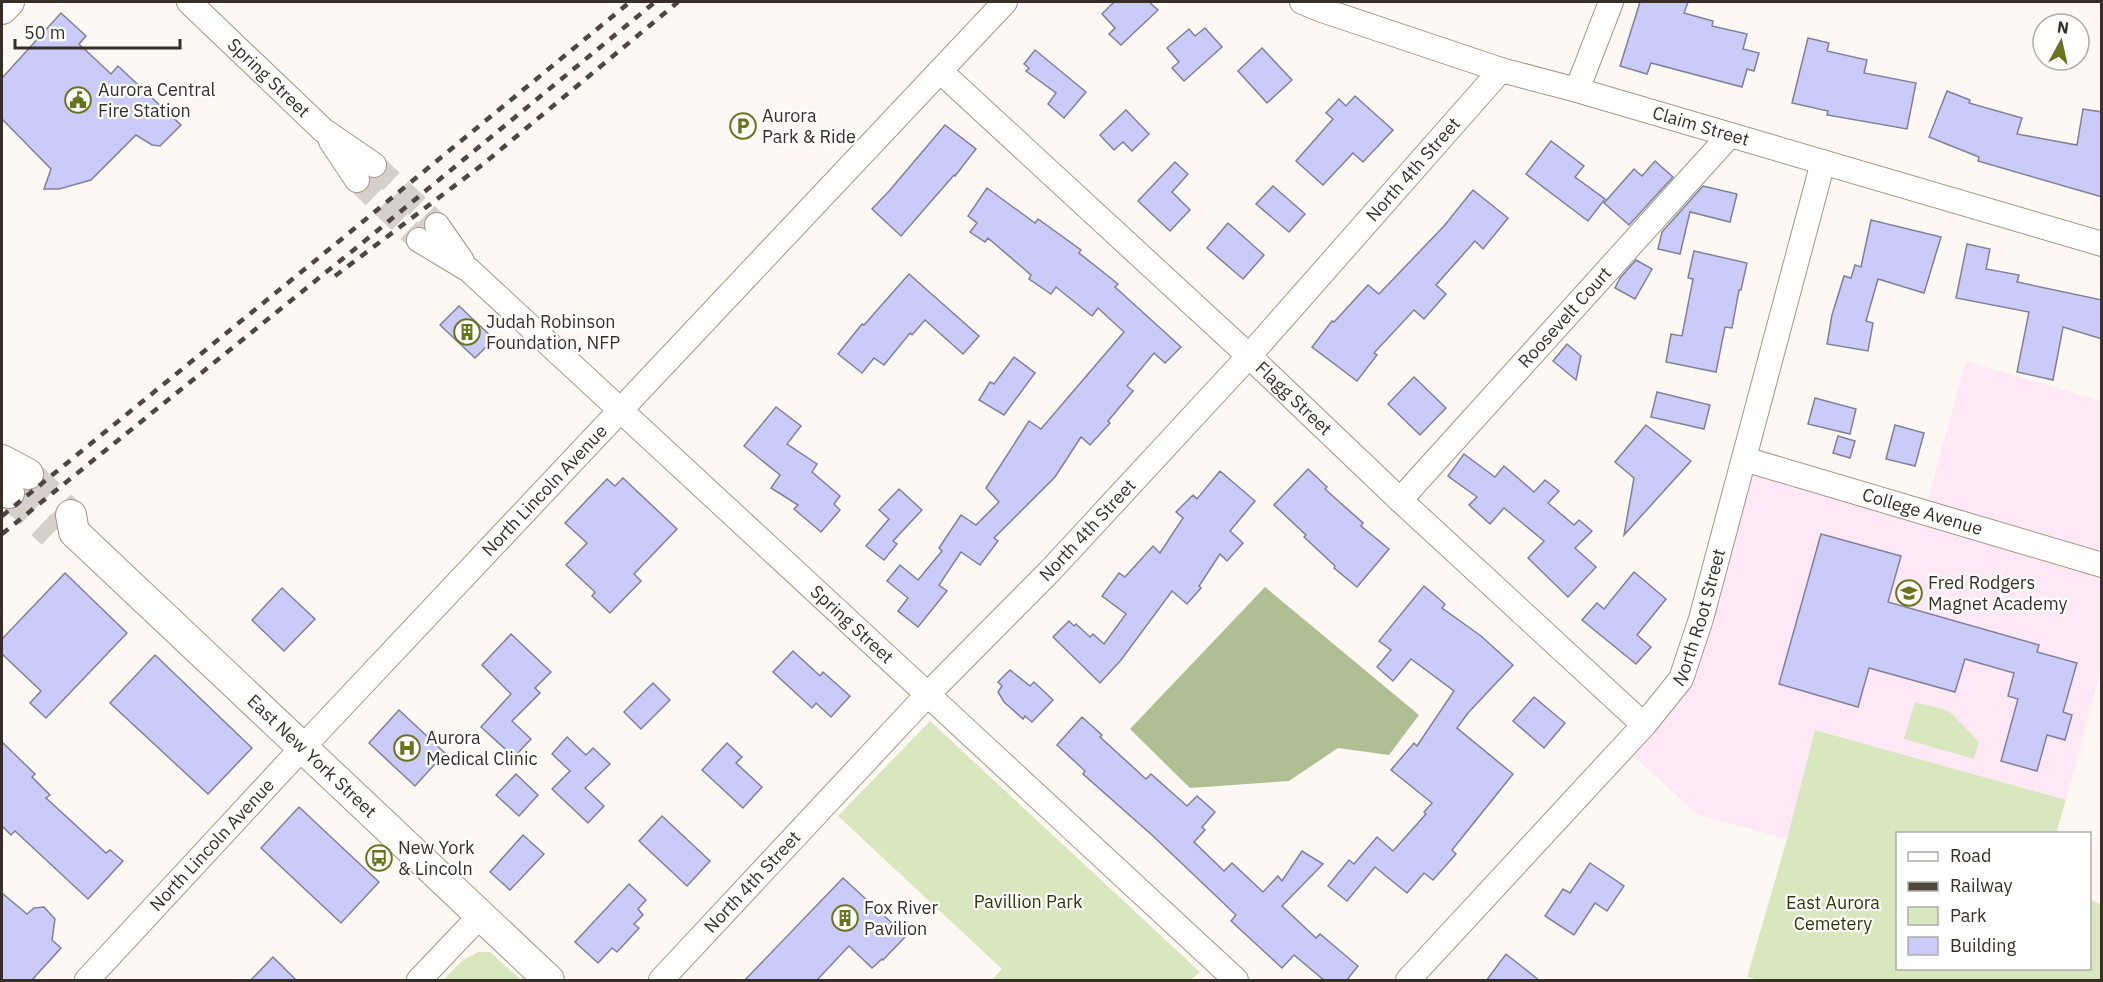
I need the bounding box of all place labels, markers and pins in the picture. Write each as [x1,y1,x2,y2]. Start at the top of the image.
place label: Aurora Central Fire Station [98,78,215,122]
public building icon: Aurora Central Fire Station [63,85,93,115]
place label: Aurora Park & Ride [762,104,856,148]
parking icon: Aurora Park & Ride [728,111,758,141]
place label: Judah Robinson Foundation, NFP [486,310,620,354]
building icon: Judah Robinson Foundation, NFP [452,317,482,347]
place label: Fred Rodgers Magnet Academy [1928,571,2067,615]
school or university icon: Fred Rodgers Magnet Academy [1894,578,1924,608]
place label: Aurora Medical Clinic [426,726,538,770]
hospital icon: Aurora Medical Clinic [392,733,422,763]
place label: New York & Lincoln [398,836,475,880]
bus stop icon: New York & Lincoln [364,843,394,873]
place label: Fox River Pavilion [864,896,938,940]
building icon: Fox River Pavilion [830,903,860,933]

